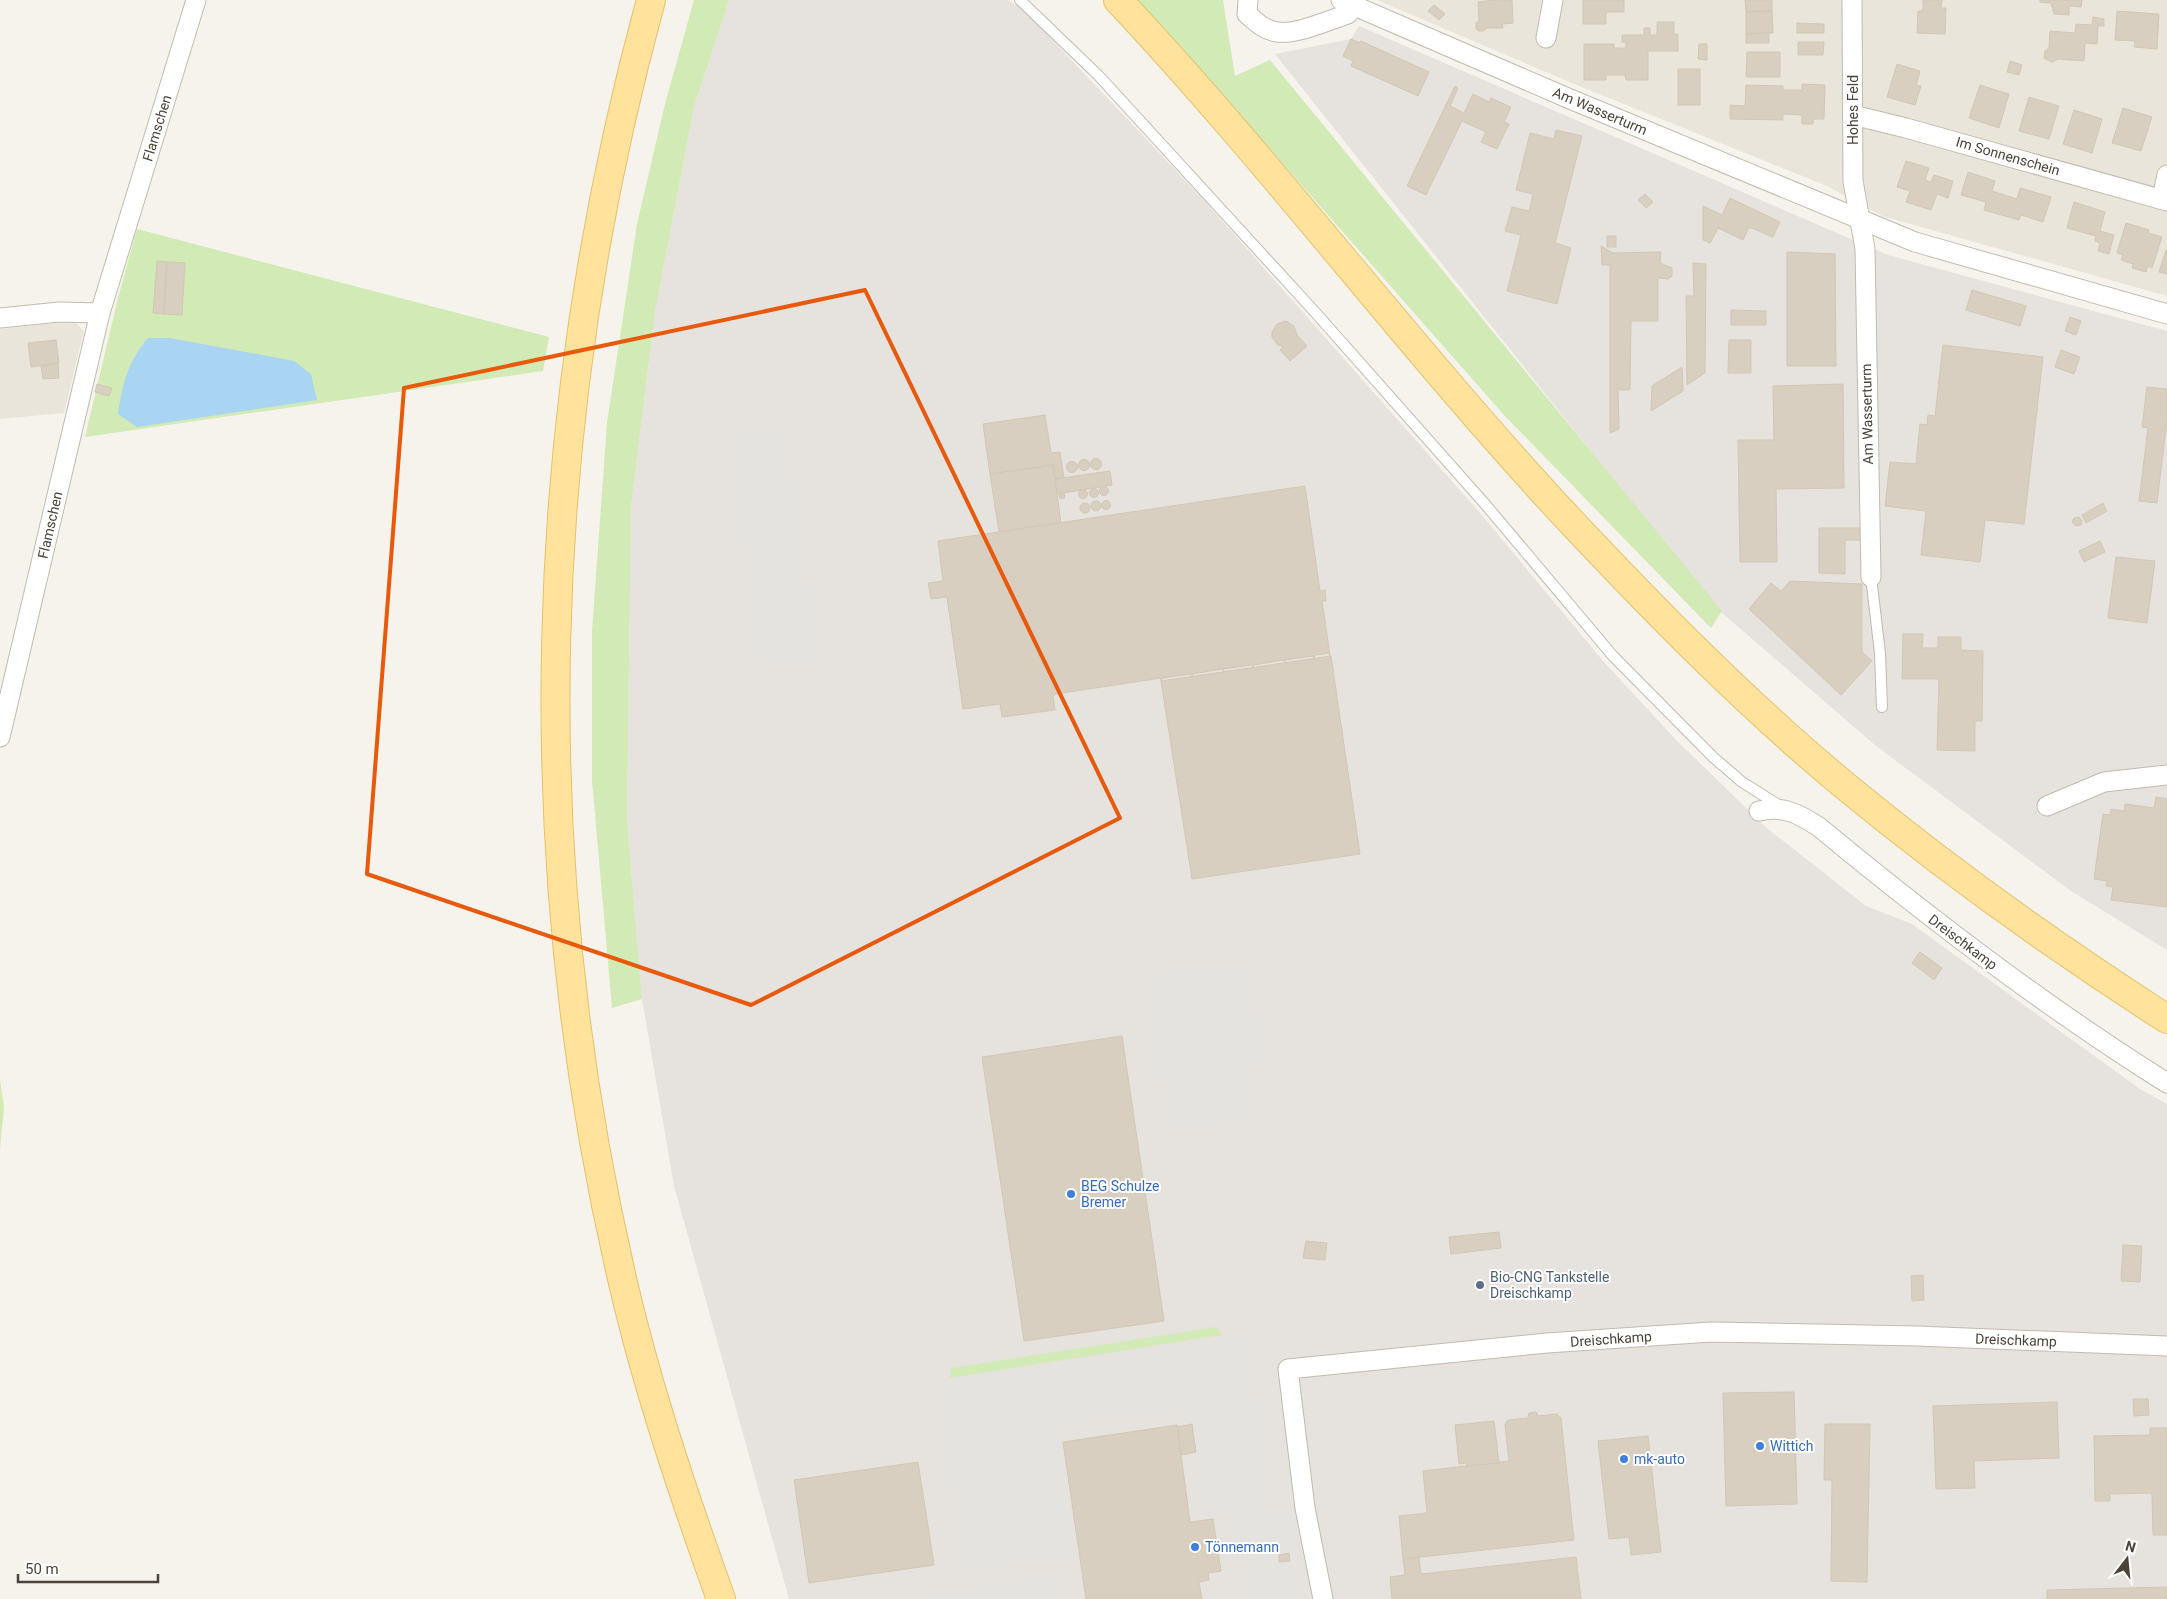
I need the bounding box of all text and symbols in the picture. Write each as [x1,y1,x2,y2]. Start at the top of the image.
street label: Hohes Feld [1845,75,1861,145]
street label: Am Wasserturm [1550,84,1650,138]
street label: Flamschen [139,93,175,163]
street label: Im Sonnenschein [1954,134,2062,178]
street label: Am Wasserturm [1858,363,1876,465]
street label: Flamschen [35,490,65,560]
street label: Dreischkamp [1926,911,2001,973]
place label: BEG Schulze Bremer [1081,1178,1159,1210]
marker: BEG Schulze Bremer [1065,1188,1077,1200]
place label: Bio-CNG Tankstelle Dreischkamp [1490,1269,1609,1301]
marker: Bio-CNG Tankstelle Dreischkamp [1474,1279,1486,1291]
street label: Dreischkamp [1570,1328,1652,1350]
street label: Dreischkamp [1975,1331,2057,1349]
place label: Wittich [1770,1438,1813,1454]
marker: Wittich [1754,1440,1766,1452]
place label: mk-auto [1634,1451,1685,1467]
marker: mk-auto [1618,1453,1630,1465]
north arrow [2102,1534,2152,1584]
text: N [2124,1537,2138,1556]
place label: Tönnemann [1205,1539,1279,1555]
marker: Tönnemann [1189,1541,1201,1553]
scale bar [18,1552,158,1584]
text: 50 m [25,1560,59,1578]

